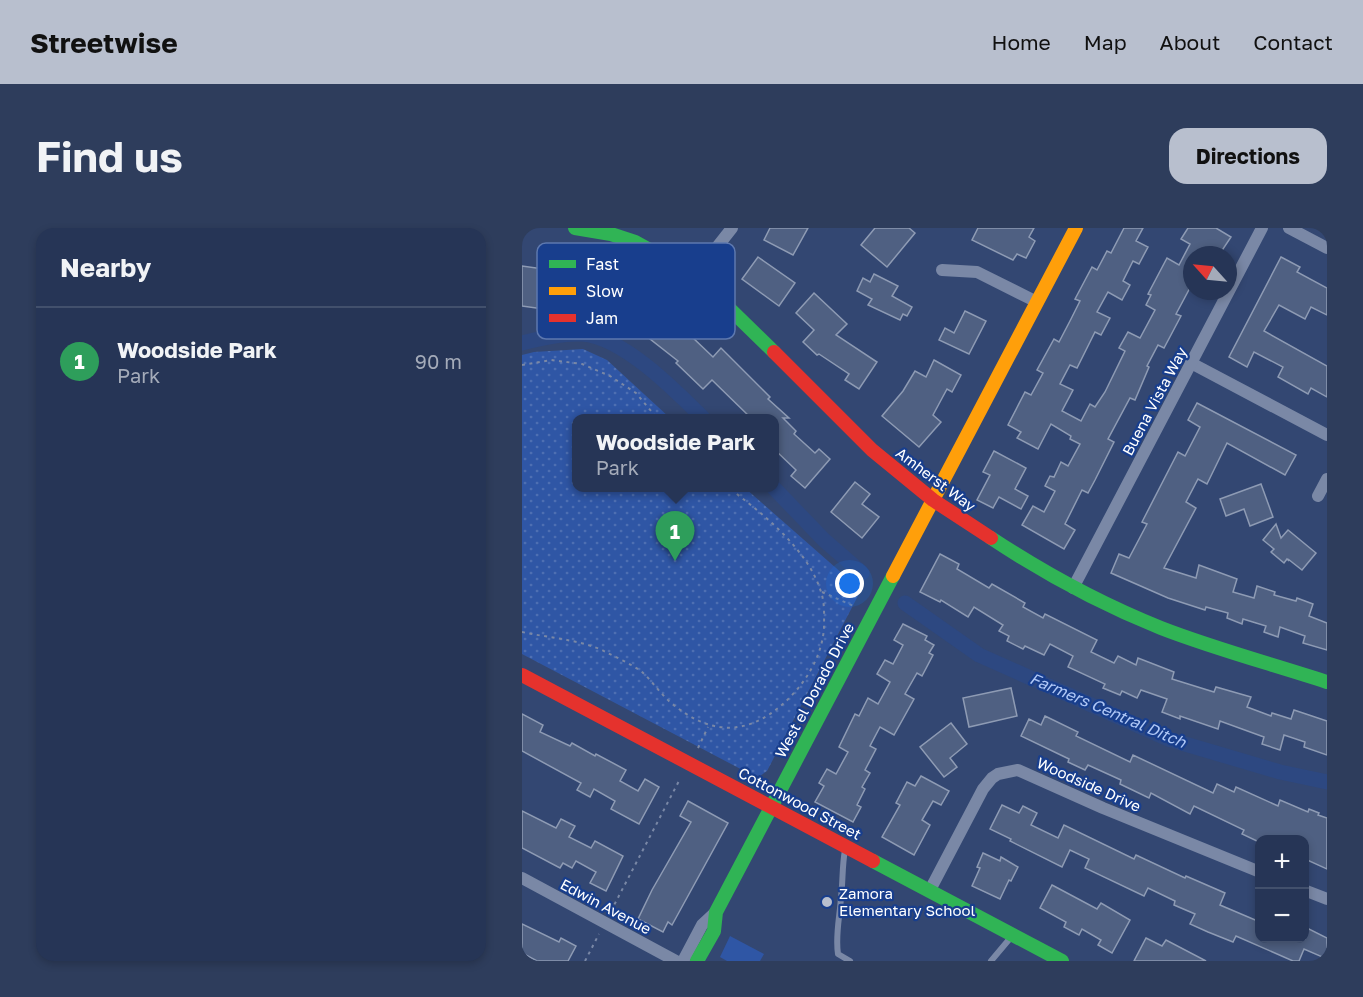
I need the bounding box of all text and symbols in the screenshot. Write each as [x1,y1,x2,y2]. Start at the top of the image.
text: Streetwise [30,26,178,59]
text: Home [991,29,1051,55]
text: Map [1084,29,1127,55]
text: About [1160,29,1220,55]
text: Contact [1253,29,1333,55]
button: Directions [1169,128,1327,184]
text: Find us [36,131,183,181]
legend [537,243,735,339]
north arrow [1183,246,1237,300]
text: Nearby [60,252,151,283]
text: Fast [586,254,619,274]
text: Slow [586,281,624,301]
text: Jam [586,308,618,328]
text: Woodside Park [117,336,277,363]
street label: Buena Vista Way [1118,343,1190,458]
text: 1 [74,349,85,373]
text: 90 m [415,349,462,373]
text: Park [117,363,160,387]
popup [572,414,779,492]
text: Woodside Park [596,428,755,455]
street label: Amherst Way [893,443,980,515]
text: Park [596,455,639,479]
pin: 1 [656,512,694,561]
your location [835,569,864,598]
street label: West el Dorado Drive [771,619,857,761]
water label: Farmers Central Ditch [1027,668,1190,752]
street label: Woodside Drive [1034,753,1144,815]
street label: Cottonwood Street [736,763,864,843]
map controls [1255,835,1309,943]
button: + [1255,835,1309,889]
street label: Edwin Avenue [557,875,655,938]
place label: Zamora Elementary School [839,884,975,919]
button: − [1255,889,1309,943]
marker: Zamora Elementary School [820,895,834,909]

